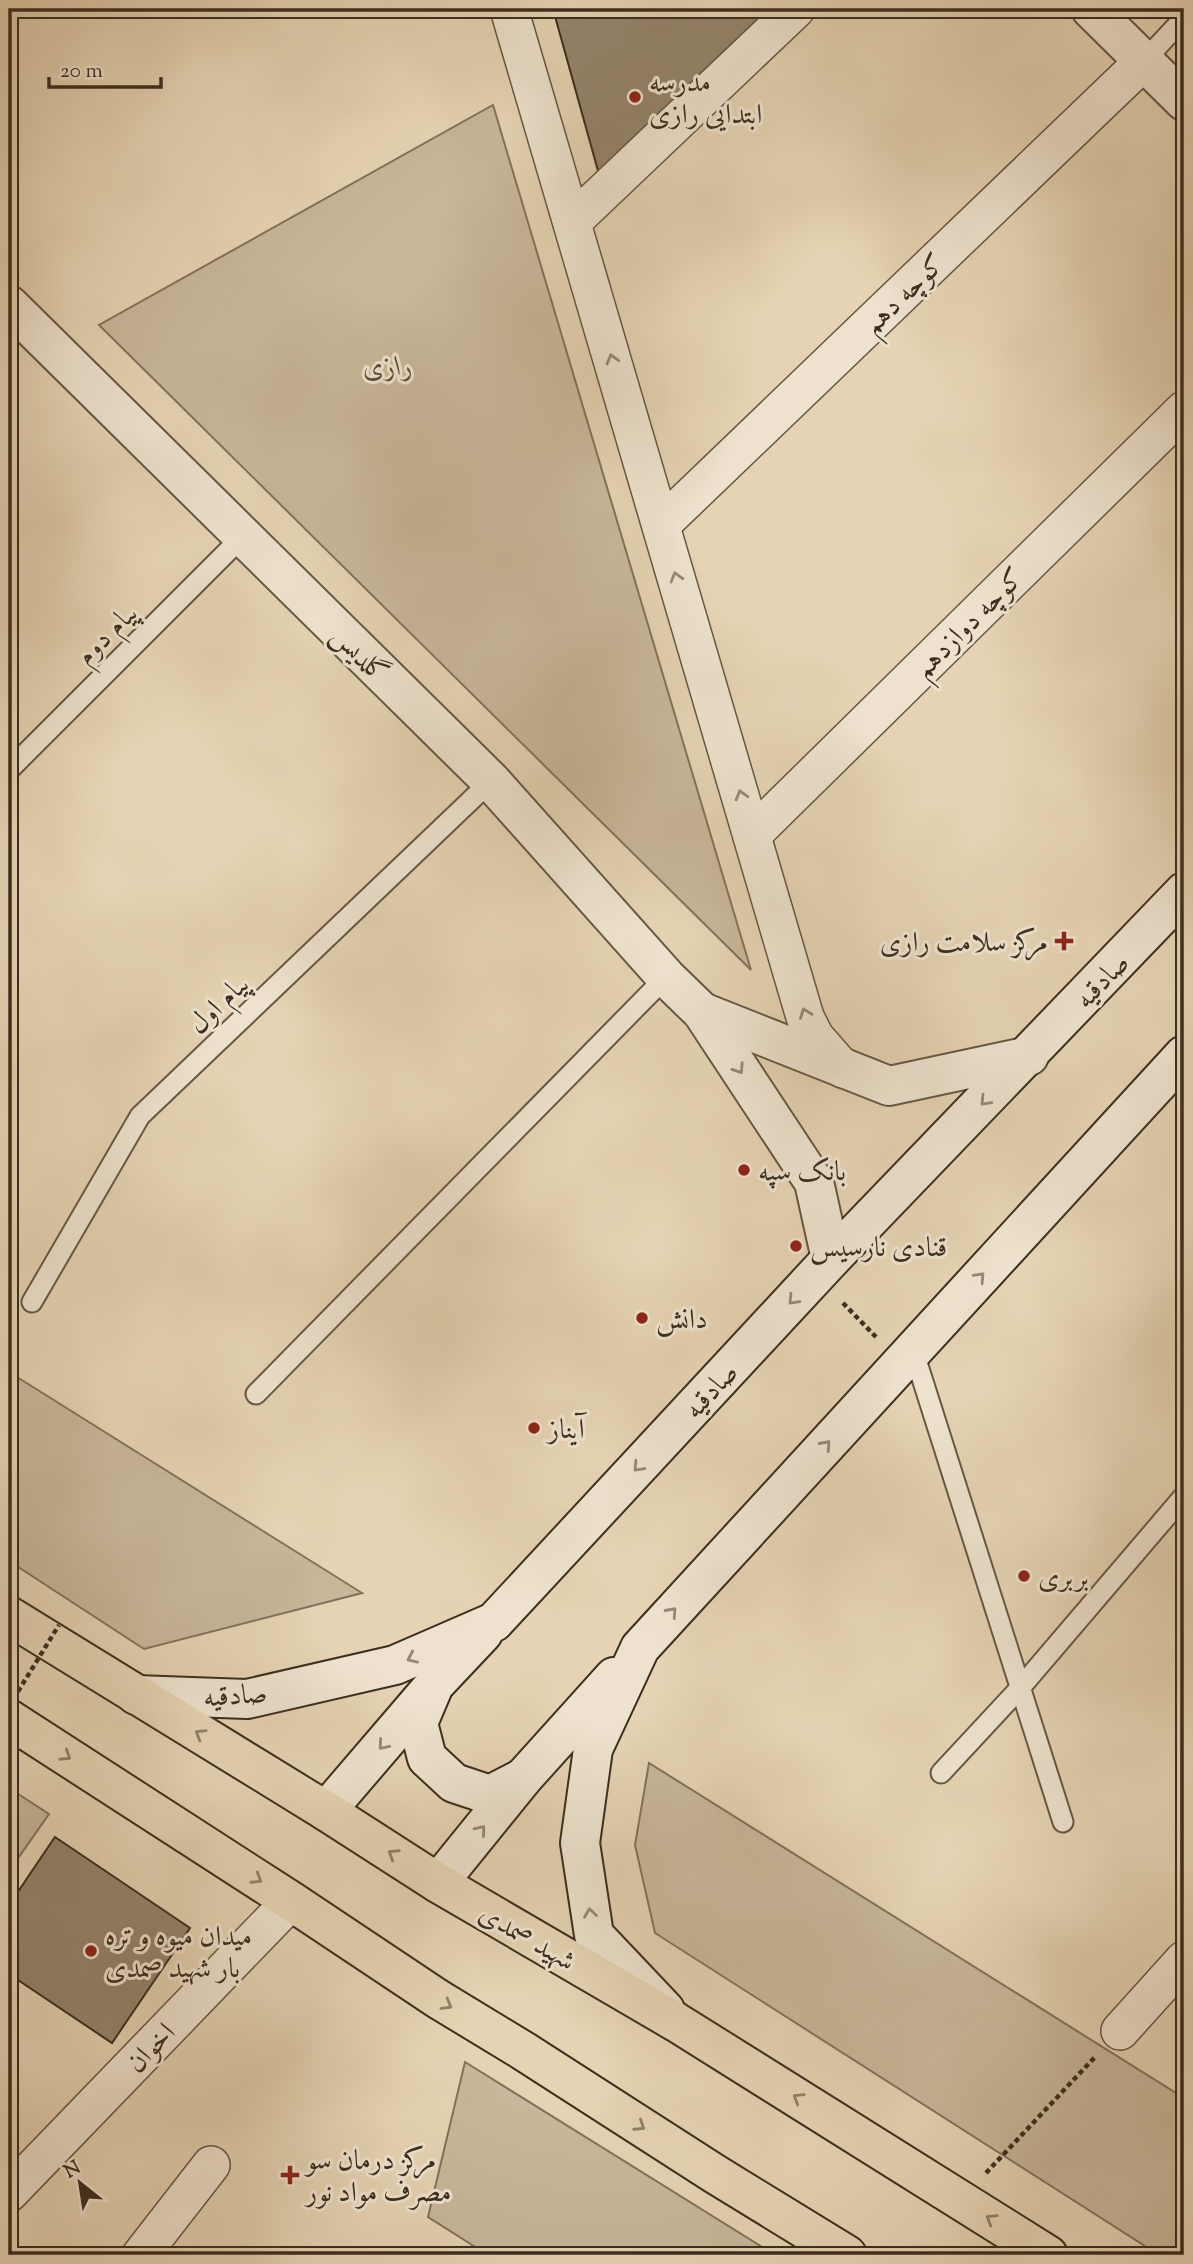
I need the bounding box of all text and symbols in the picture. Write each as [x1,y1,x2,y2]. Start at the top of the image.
scale bar [49,46,161,90]
text: 20 m [60,57,103,87]
place label: مدرسه ابتدایی رازی [649,64,762,136]
marker: مدرسه ابتدایی رازی [627,89,643,105]
street label: کوچه دهم [855,246,958,348]
park label: رازی [363,348,413,388]
one-way arrow [606,353,621,365]
street label: کوچه دوازدهم [906,560,1038,692]
one-way arrow [670,571,685,583]
street label: پیام دوم [68,595,150,677]
street label: گلدیس [321,617,397,693]
one-way arrow [734,790,749,802]
place label: مرکز سلامت رازی [880,924,1048,964]
marker: مرکز سلامت رازی [1054,931,1074,951]
street label: صادقیه [1066,945,1140,1019]
street label: پیام اول [180,966,261,1046]
one-way arrow [799,1008,813,1020]
one-way arrow [731,1061,744,1074]
one-way arrow [980,1093,993,1106]
place label: بانک سپه [758,1153,846,1193]
marker: بانک سپه [736,1162,752,1178]
place label: قنادی نارسیس [810,1229,947,1269]
marker: قنادی نارسیس [788,1238,804,1254]
one-way arrow [972,1272,984,1285]
one-way arrow [789,1292,802,1305]
place label: دانش [656,1301,708,1341]
marker: دانش [634,1310,650,1326]
street label: صادقیه [676,1355,749,1429]
place label: آیناز [545,1411,588,1451]
marker: آیناز [526,1420,542,1436]
one-way arrow [818,1440,830,1453]
one-way arrow [634,1459,647,1472]
place label: بربری [1038,1559,1088,1599]
marker: بربری [1016,1568,1032,1584]
one-way arrow [664,1607,677,1620]
one-way arrow [407,1649,419,1663]
street label: صادقیه [202,1675,269,1719]
one-way arrow [195,1730,208,1743]
one-way arrow [379,1737,391,1750]
one-way arrow [58,1747,71,1760]
one-way arrow [473,1825,485,1838]
one-way arrow [388,1850,401,1863]
one-way arrow [250,1871,263,1884]
street label: شهید صمدی [471,1895,582,1982]
one-way arrow [583,1907,598,1919]
place label: میدان میوه و تره بار شهید صمدی [105,1918,252,1990]
marker: میدان میوه و تره بار شهید صمدی [83,1943,99,1959]
one-way arrow [439,1996,452,2009]
street label: اخوان [118,2015,186,2083]
one-way arrow [793,2093,806,2106]
one-way arrow [632,2117,645,2130]
place label: مرکز درمان سو مصرف مواد نور [303,2142,452,2214]
north arrow [46,2148,116,2218]
text: N [59,2155,86,2186]
marker: مرکز درمان سو مصرف مواد نور [280,2165,300,2185]
one-way arrow [985,2214,998,2227]

